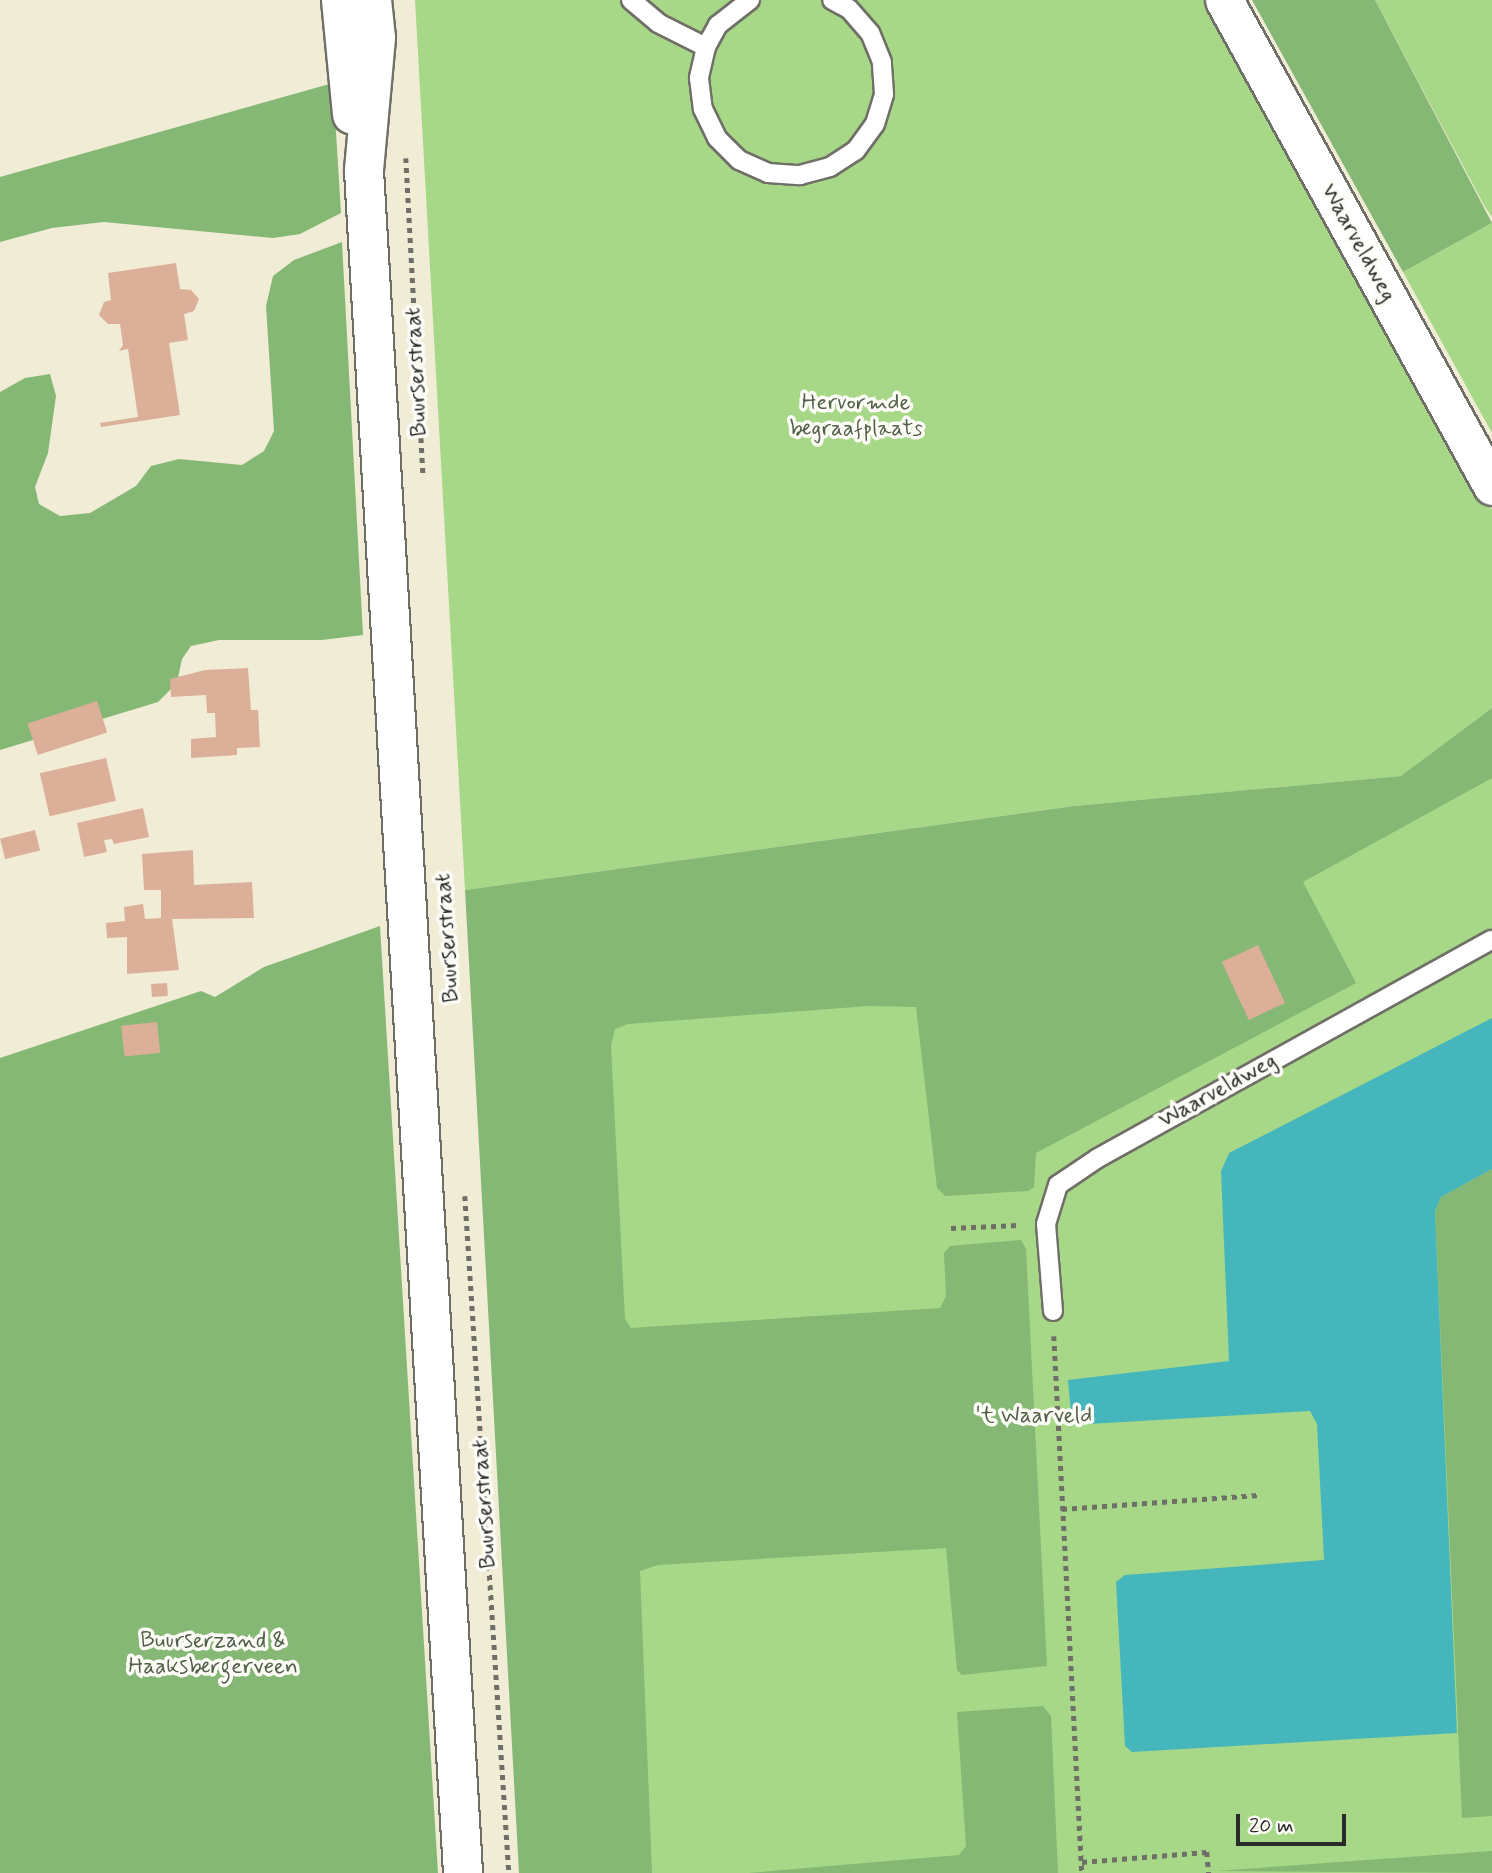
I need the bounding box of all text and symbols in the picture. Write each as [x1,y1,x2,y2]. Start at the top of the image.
street label: Waarveldweg [1314,179,1402,307]
street label: Buurserstraat [400,307,434,437]
park label: Hervormde begraafplaats [789,389,923,443]
street label: Buurserstraat [430,872,466,1004]
street label: Waarveldweg [1154,1047,1282,1135]
park label: 't Waarveld [976,1402,1092,1430]
street label: Buurserstraat [467,1438,503,1570]
park label: Buurserzand & Haaksbergerveen [128,1627,298,1681]
scale bar [1240,1800,1350,1844]
text: 20 m [1249,1812,1294,1840]

